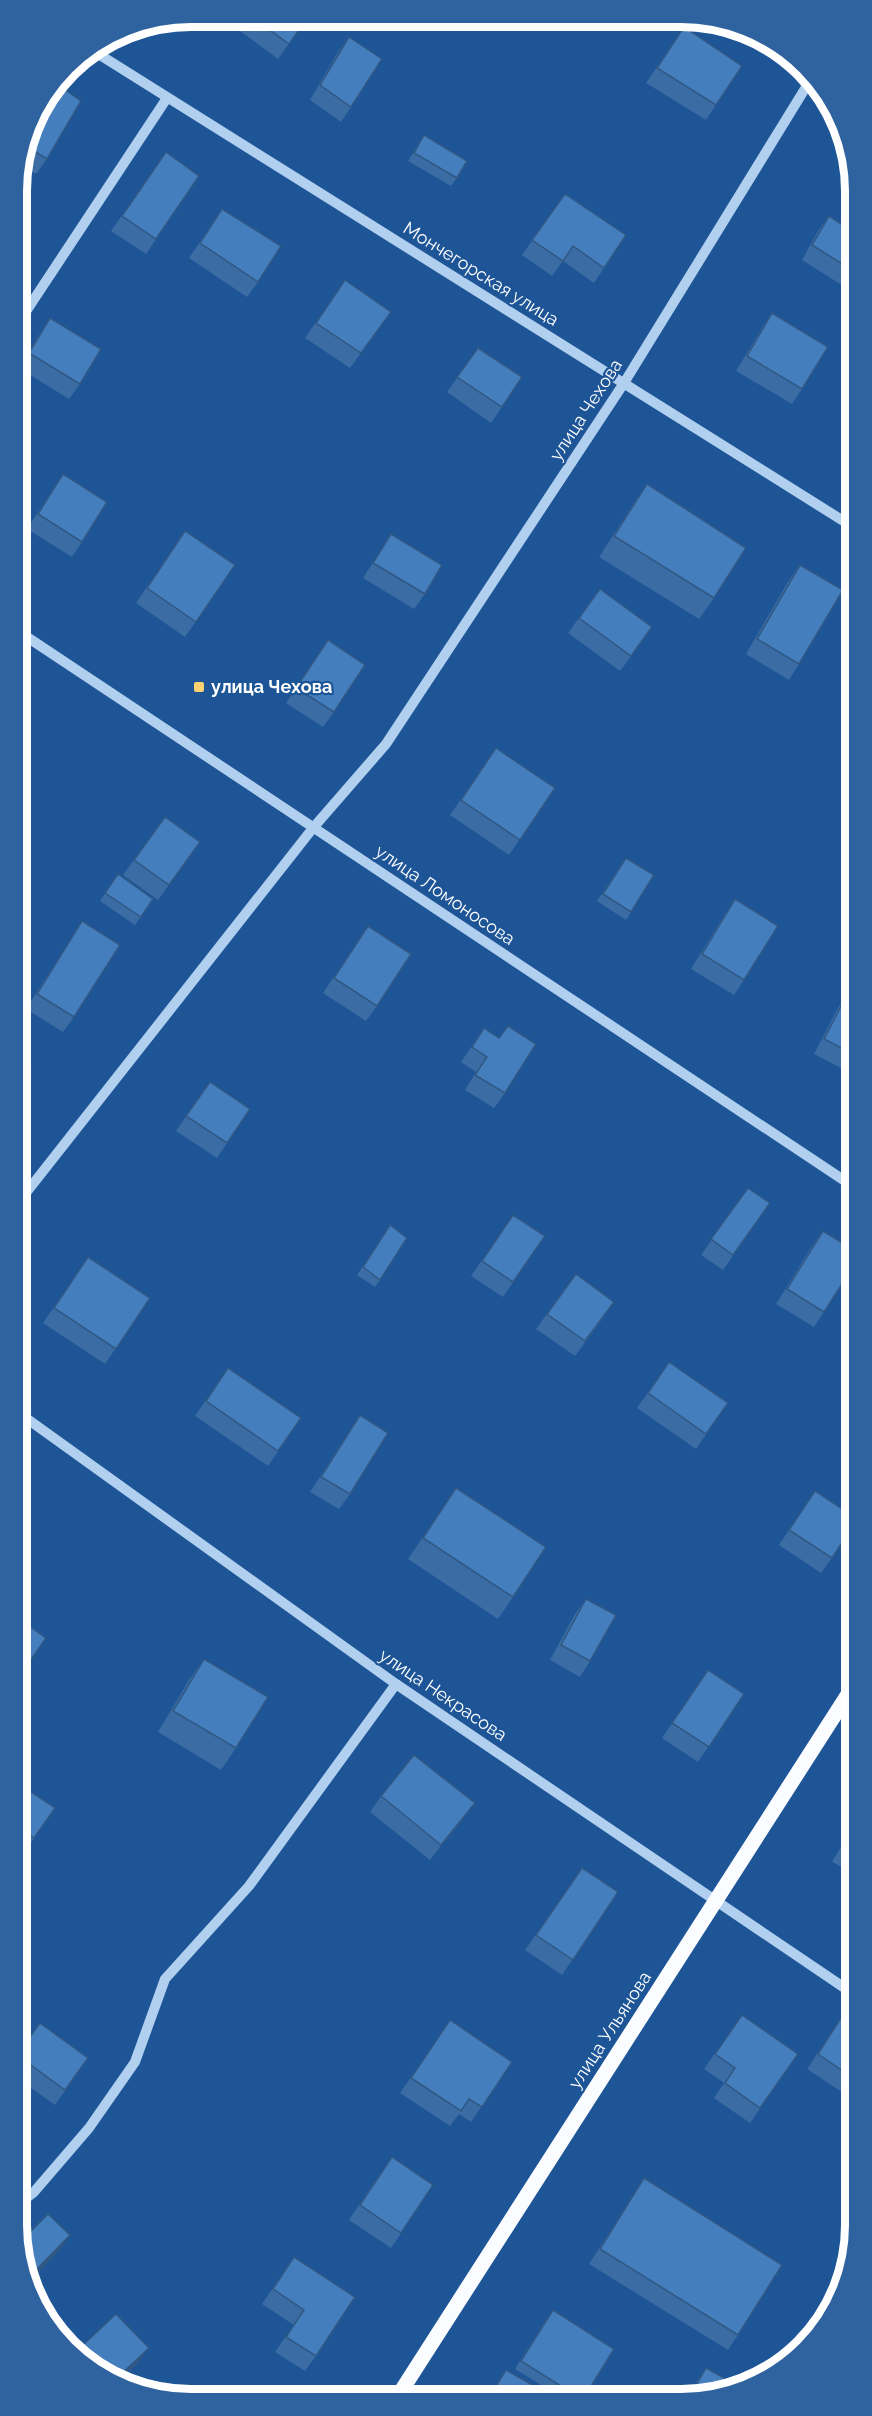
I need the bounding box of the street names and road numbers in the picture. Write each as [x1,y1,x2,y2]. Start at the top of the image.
street label: Мончегорская улица [400,217,563,330]
street label: улица Чехова [545,355,626,464]
street label: улица Ломоносова [372,840,519,949]
street label: улица Некрасова [375,1644,511,1745]
street label: улица Ульянова [564,1967,655,2092]

